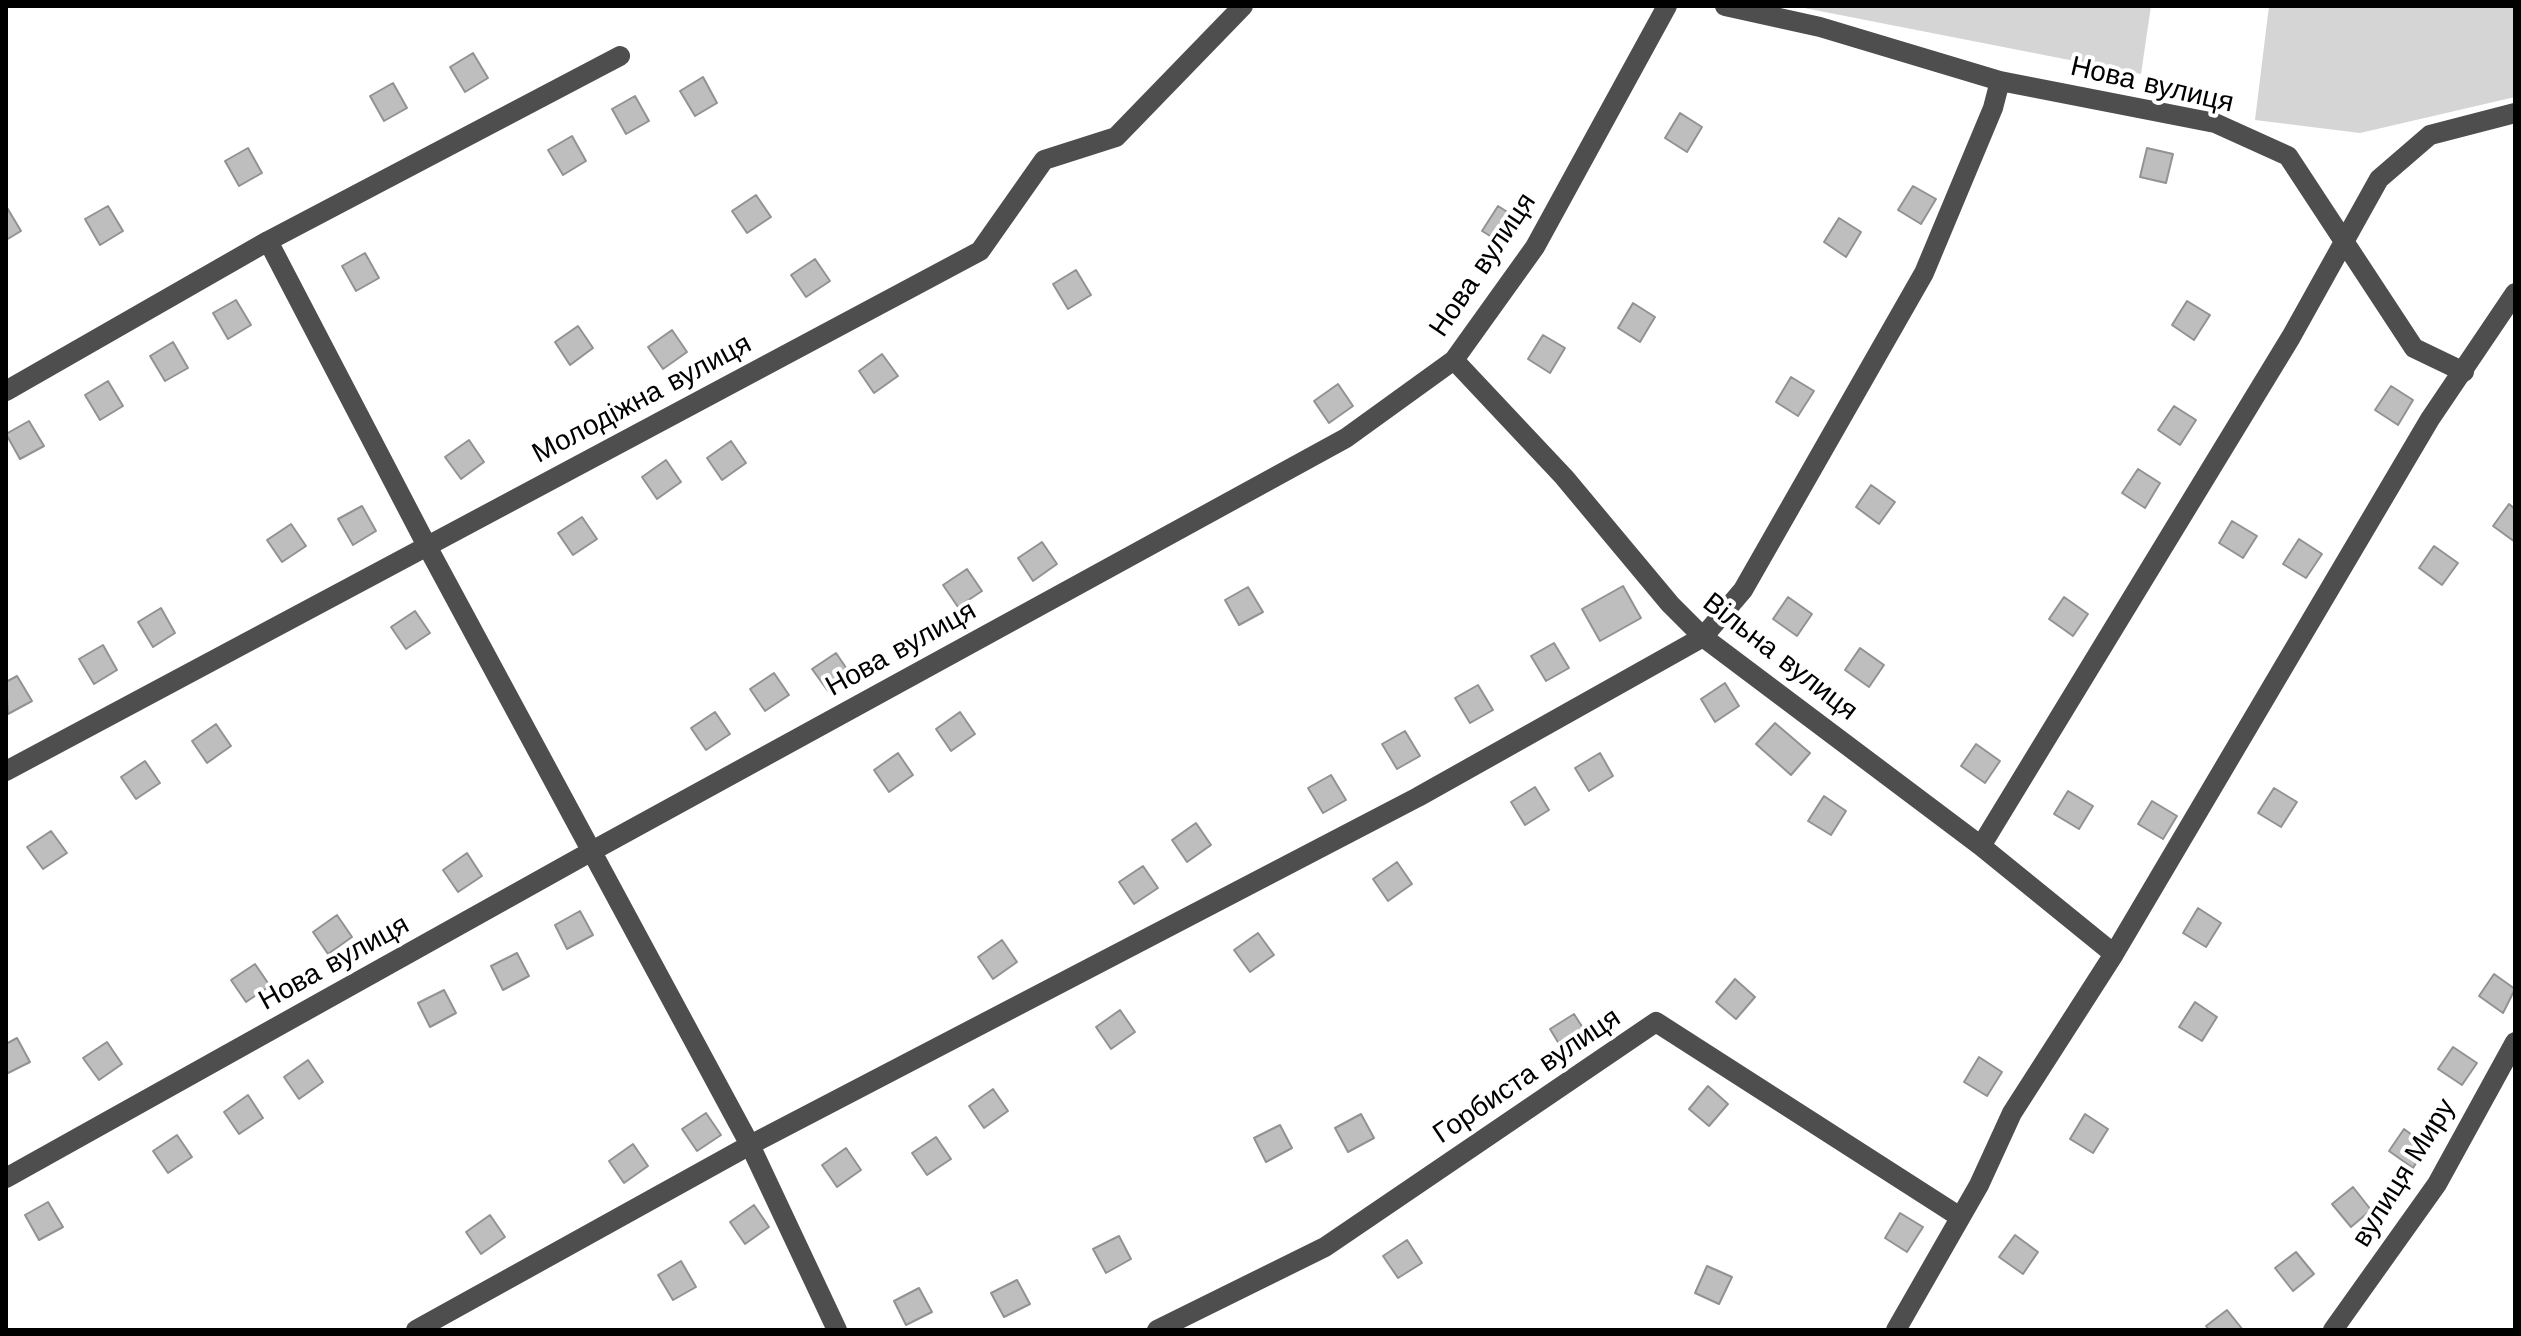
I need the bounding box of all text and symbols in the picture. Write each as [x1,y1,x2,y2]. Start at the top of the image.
street label: Нова вулиця [2067,50,2237,120]
street label: Нова вулиця [1423,187,1543,343]
street label: Молодіжна вулиця [527,327,757,471]
street label: Вільна вулиця [1696,586,1864,728]
street label: Нова вулиця [820,594,982,704]
street label: Нова вулиця [253,908,415,1018]
street label: Горбиста вулиця [1427,1001,1627,1151]
street label: вулиця Миру [2345,1093,2463,1253]

